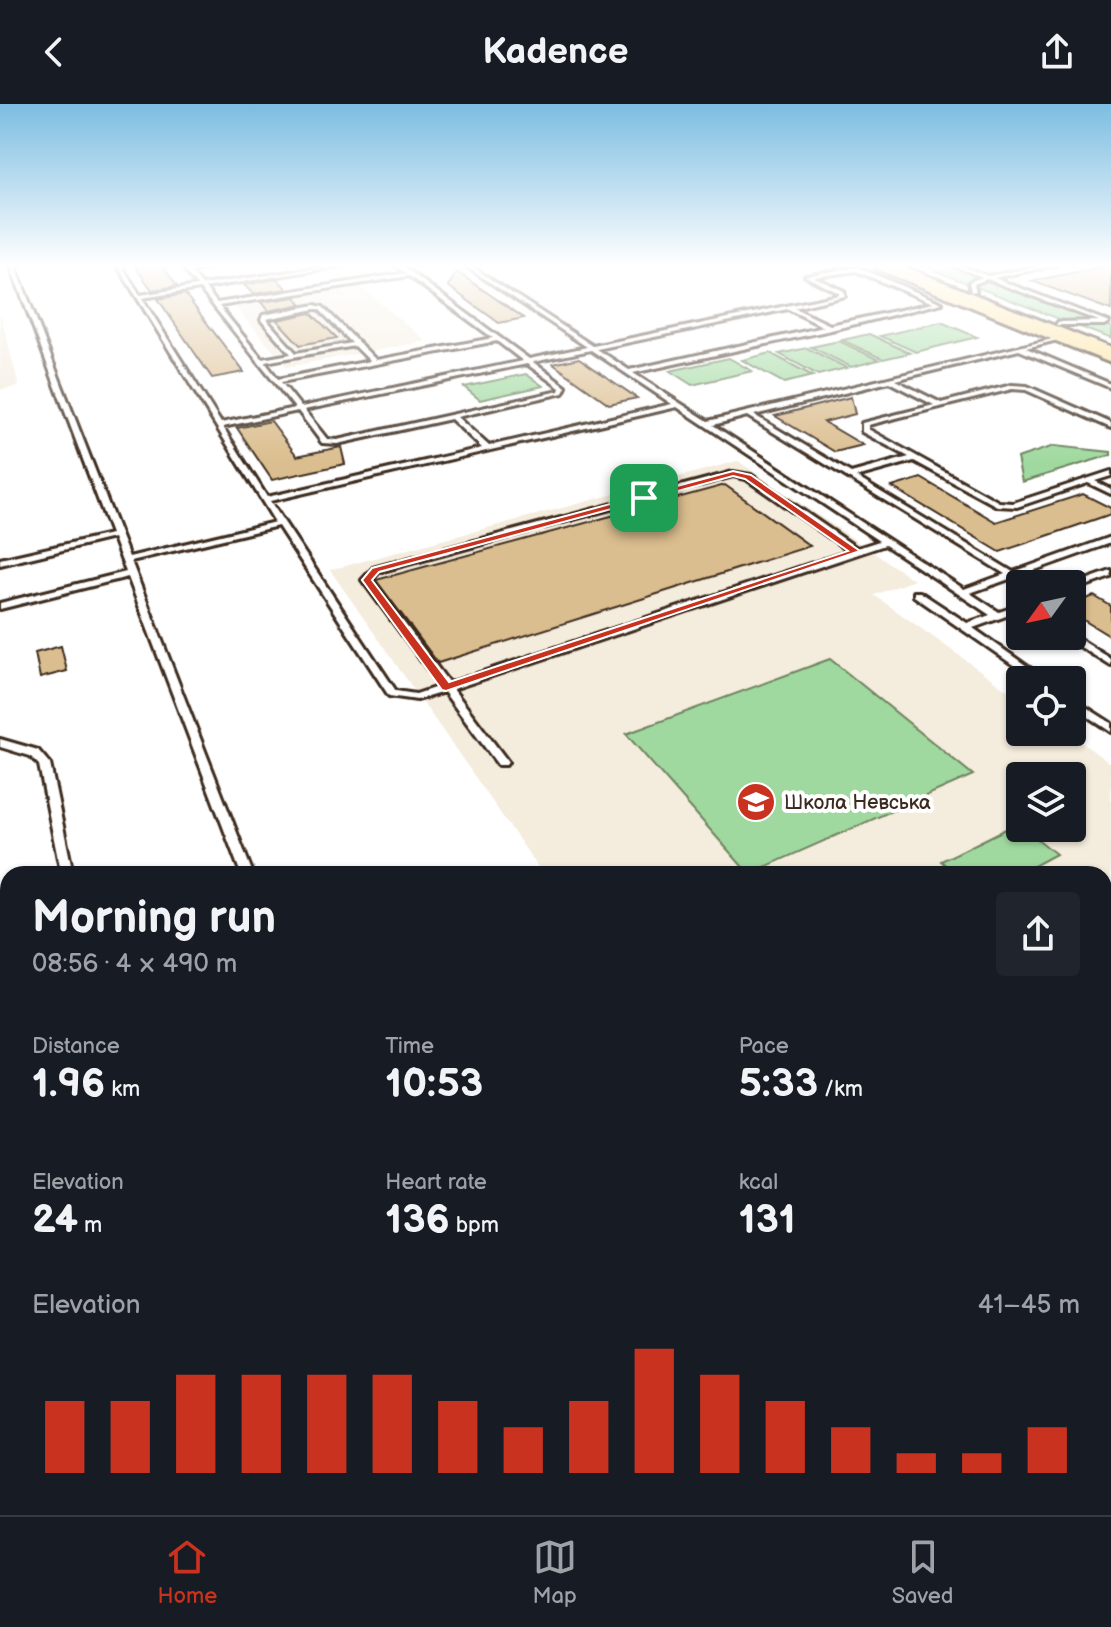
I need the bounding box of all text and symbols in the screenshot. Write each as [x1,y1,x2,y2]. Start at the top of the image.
icon: back [32,30,76,74]
icon: share [1035,30,1079,74]
text: Kadence [483,31,628,74]
pin [610,464,678,532]
icon: arrive [622,476,666,520]
north arrow [1006,570,1086,650]
map controls [1006,570,1086,842]
button: locate [1006,666,1086,746]
button: layers [1006,762,1086,842]
school or university icon: Школа Невська [735,781,777,823]
place label: Школа Невська [784,791,931,815]
text: Morning run [32,892,276,945]
button: share [996,892,1080,976]
text: 08:56 · 4 × 490 m [32,949,237,980]
text: Distance [32,1033,120,1060]
text: Time [385,1033,434,1060]
text: Pace [739,1033,789,1060]
text: 1.96 [32,1060,105,1108]
text: 10:53 [385,1060,483,1108]
text: 5:33 [739,1060,818,1108]
text: km [105,1076,140,1103]
text: /km [818,1076,863,1103]
text: Elevation [32,1169,124,1196]
text: Heart rate [385,1169,487,1196]
text: kcal [739,1169,778,1196]
text: 24 [32,1196,78,1244]
text: 136 [385,1196,450,1244]
text: 131 [739,1196,796,1244]
text: m [78,1212,102,1239]
text: bpm [450,1212,499,1239]
text: Elevation [32,1290,140,1321]
text: 41–45 m [978,1290,1080,1321]
tab: Home [158,1535,217,1610]
tab: Map [532,1535,577,1610]
tab: Saved [892,1535,953,1610]

